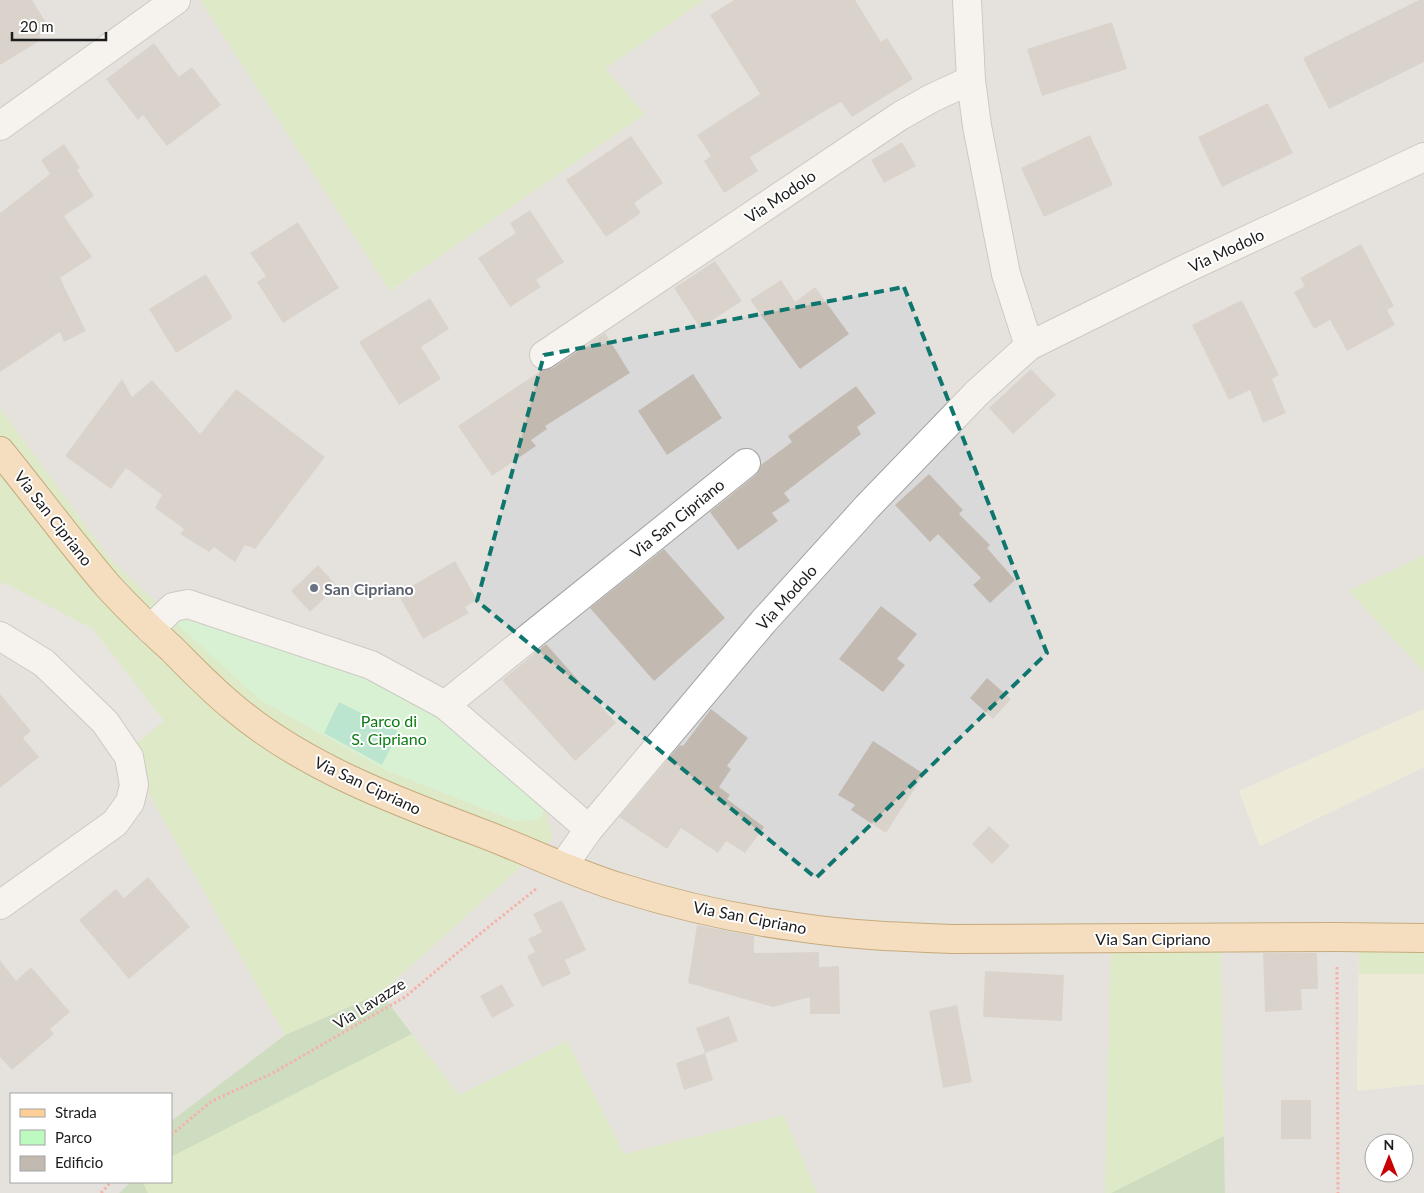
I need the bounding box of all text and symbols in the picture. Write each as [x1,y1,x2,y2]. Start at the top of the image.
scale bar [12,10,106,42]
text: 20 m [20,17,54,35]
street label: Via Modolo [741,165,819,227]
street label: Via Modolo [1185,224,1267,276]
street label: Via San Cipriano [11,467,97,569]
street label: Via San Cipriano [626,474,728,562]
street label: Via Modolo [752,560,820,634]
place label: San Cipriano [324,579,414,598]
marker: San Cipriano [308,582,320,594]
park label: Parco di S. Cipriano [351,711,427,748]
street label: Via San Cipriano [312,752,424,818]
street label: Via San Cipriano [692,897,808,937]
street label: Via San Cipriano [1095,929,1211,948]
street label: Via Lavazze [329,973,409,1033]
legend [10,1093,172,1183]
text: Strada [55,1103,97,1121]
text: Parco [55,1128,92,1146]
north arrow [1364,1133,1414,1183]
text: N [1384,1136,1394,1153]
text: Edificio [55,1153,103,1171]

